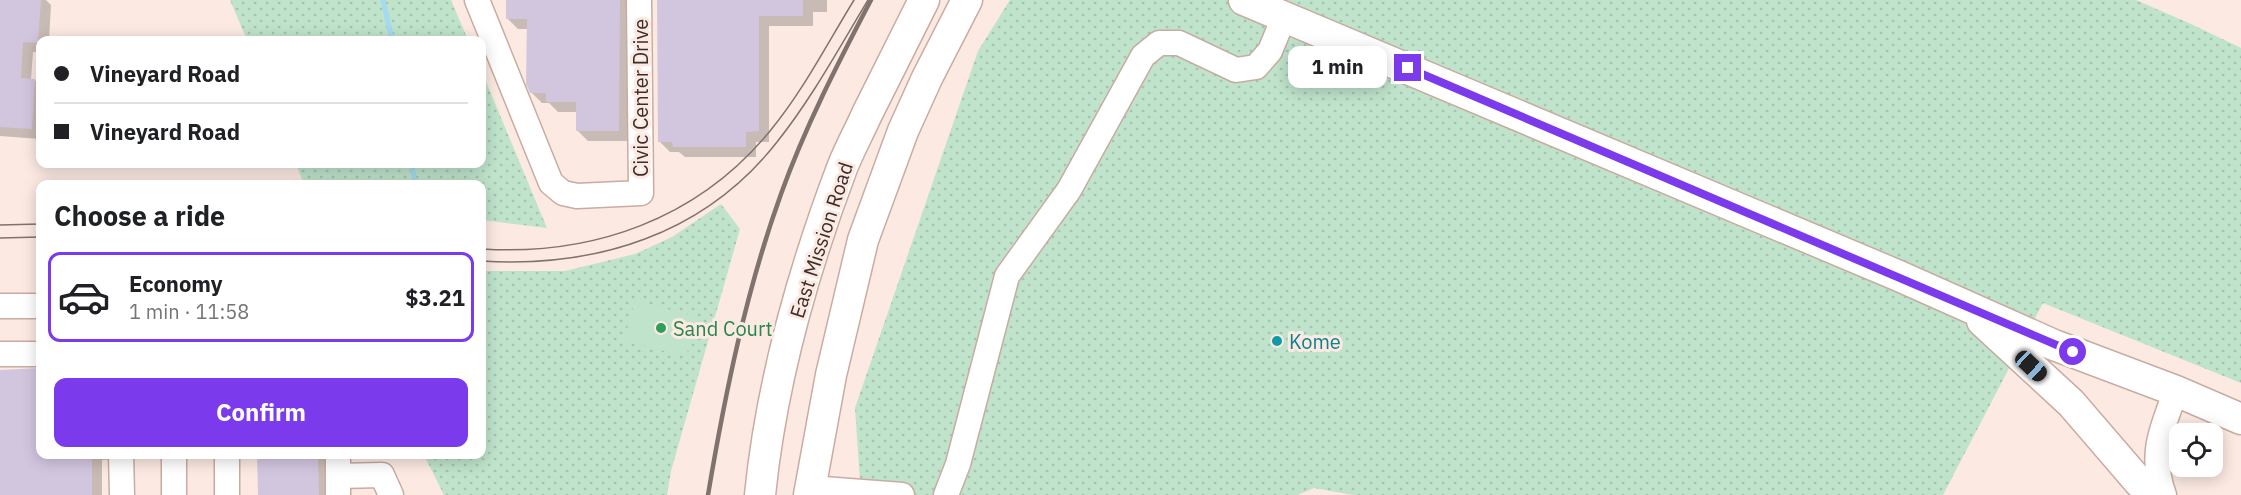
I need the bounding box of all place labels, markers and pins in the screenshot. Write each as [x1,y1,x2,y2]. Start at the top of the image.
place label: Sand Court [673,315,772,342]
marker: Sand Court [654,321,668,335]
place label: Kome [1289,328,1341,355]
marker: Kome [1270,334,1284,348]

